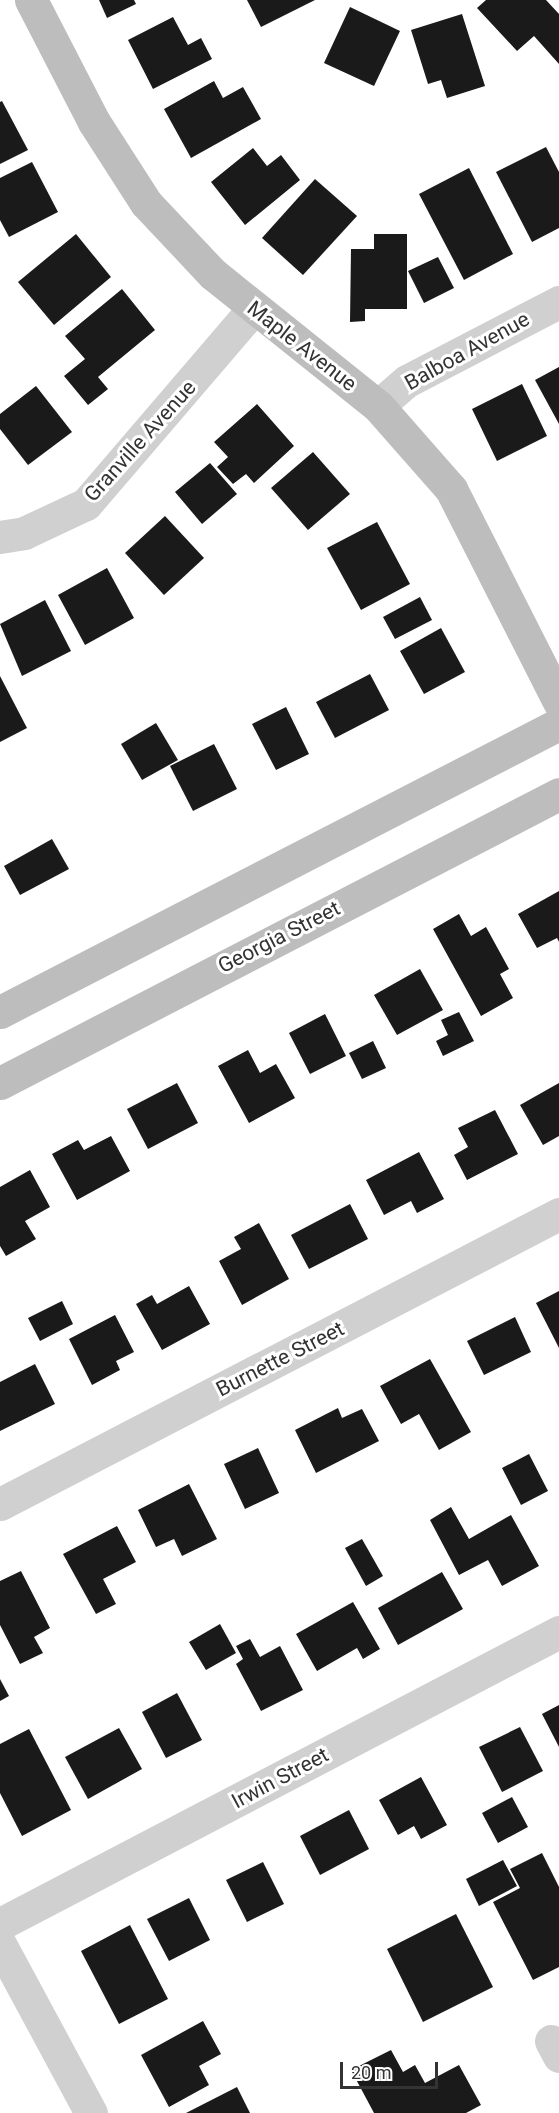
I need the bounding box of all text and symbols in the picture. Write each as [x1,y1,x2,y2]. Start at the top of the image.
street label: Maple Avenue [242,296,362,396]
street label: Balboa Avenue [400,306,534,396]
street label: Granville Avenue [79,375,201,507]
street label: Georgia Street [214,896,344,978]
street label: Burnette Street [212,1316,348,1402]
street label: Irwin Street [227,1742,333,1814]
scale bar [343,2050,440,2088]
text: 20 m [351,2062,391,2083]

